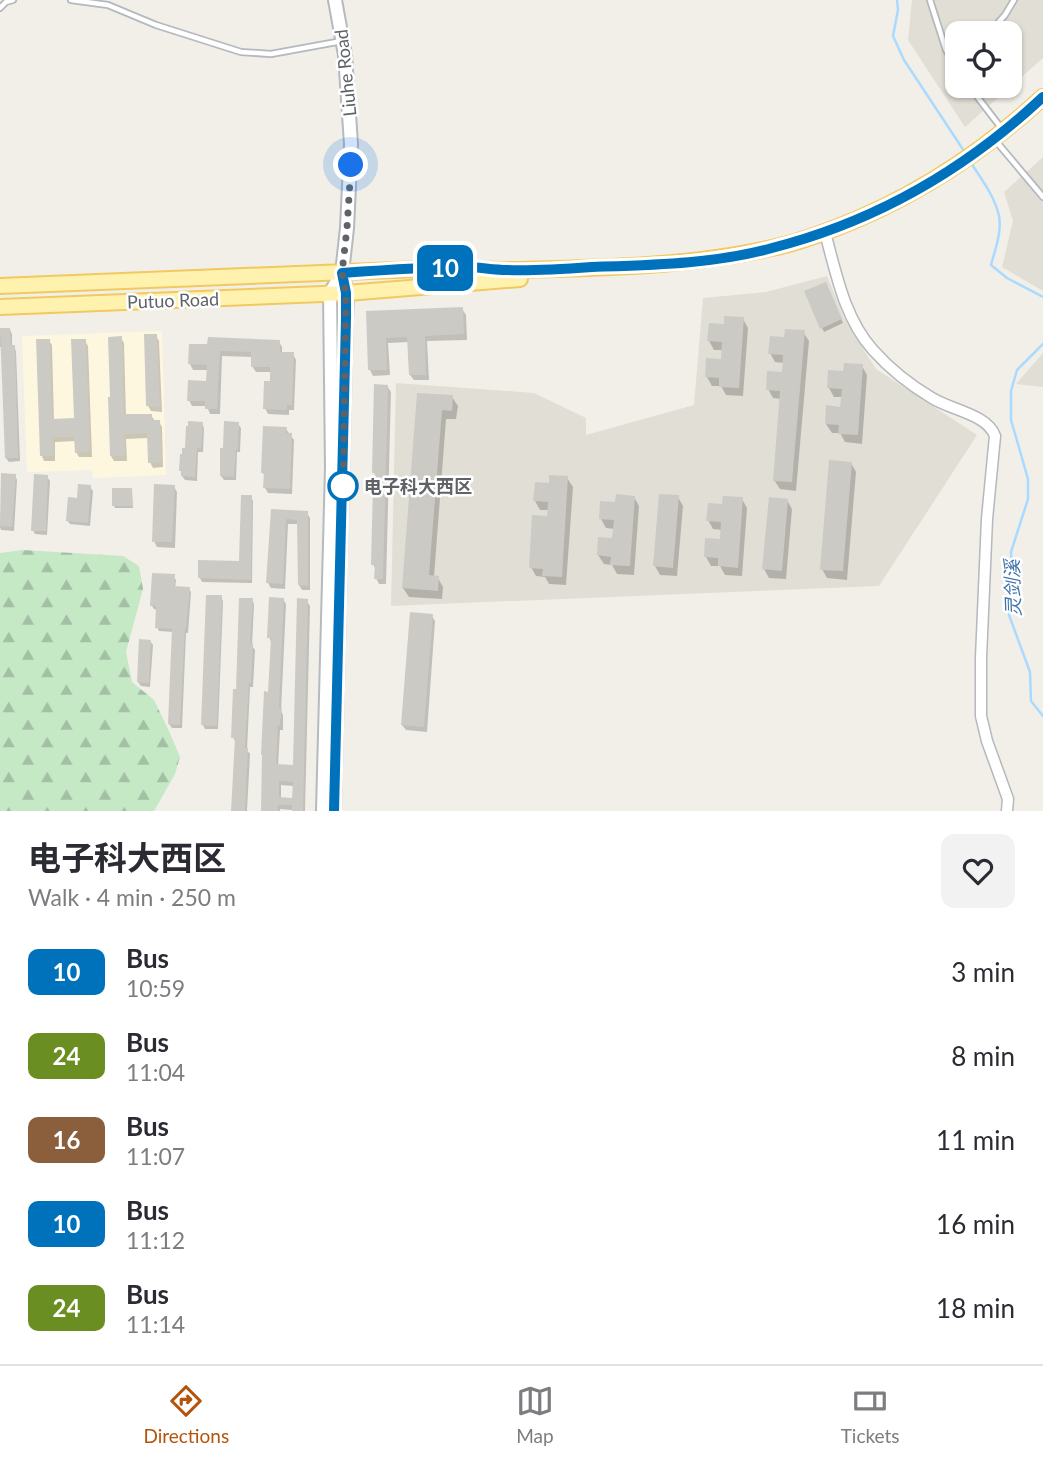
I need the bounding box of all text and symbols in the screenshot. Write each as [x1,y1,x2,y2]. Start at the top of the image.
map controls [945,21,1022,98]
button: locate [945,21,1022,98]
street label: Liuhe Road [329,28,361,118]
your location [333,147,368,182]
line badge: 10 [414,245,476,291]
text: 10 [431,253,459,282]
street label: Putuo Road [127,287,219,313]
marker: 电子科大西区 [328,471,358,501]
place label: 电子科大西区 [364,475,472,497]
water label: 灵剑溪 [999,557,1024,617]
button: heart [941,834,1015,908]
text: 电子科大西区 [28,837,226,877]
text: Walk · 4 min · 250 m [28,883,236,911]
text: Bus [126,942,169,974]
text: 3 min [951,956,1015,988]
text: 10 [53,957,80,986]
text: 10:59 [126,974,185,1002]
text: Bus [126,1026,169,1058]
text: 8 min [951,1040,1015,1072]
text: 24 [53,1041,80,1070]
text: 11:04 [126,1058,185,1086]
text: Bus [126,1110,169,1142]
text: 11 min [936,1124,1015,1156]
text: 16 [53,1125,80,1154]
text: 11:07 [126,1142,185,1170]
text: Bus [126,1194,169,1226]
text: 16 min [936,1208,1015,1240]
text: 10 [53,1209,80,1238]
text: 11:12 [126,1226,185,1254]
text: Bus [126,1278,169,1310]
text: 18 min [936,1292,1015,1324]
text: 24 [53,1293,80,1322]
text: 11:14 [126,1310,185,1338]
tab: Directions [143,1382,229,1447]
tab: Map [516,1382,554,1447]
tab: Tickets [841,1382,900,1447]

